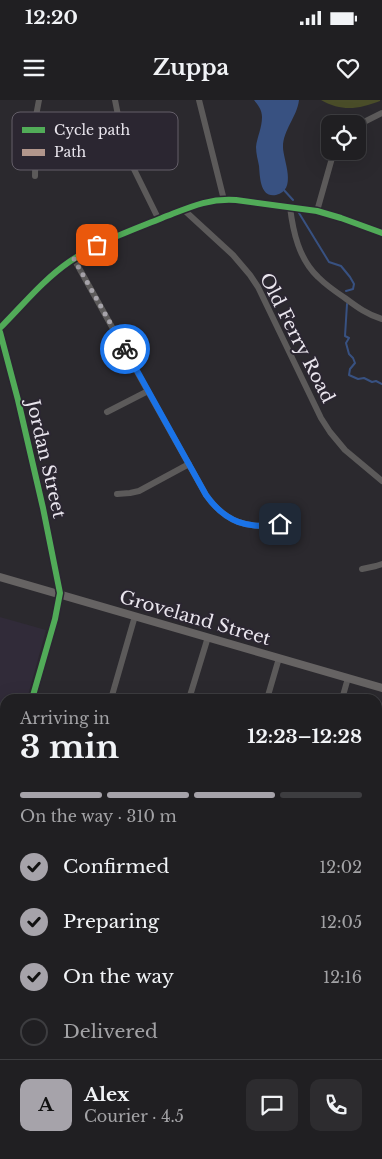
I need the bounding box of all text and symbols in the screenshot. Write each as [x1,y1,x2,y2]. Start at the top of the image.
text: 12:20 [25,6,78,29]
icon: menu [20,54,48,82]
text: Zuppa [153,54,229,81]
icon: heart [334,54,362,82]
legend [12,112,178,170]
map controls [321,115,366,160]
button: locate [321,115,366,160]
text: Cycle path [54,121,131,139]
text: Path [54,143,86,161]
pin [76,224,118,266]
icon: bag [83,231,111,259]
street label: Old Ferry Road [255,269,339,407]
courier [100,324,150,374]
icon: bike [111,335,139,363]
street label: Jordan Street [21,396,70,520]
pin [259,503,301,545]
icon: home [266,510,294,538]
street label: Groveland Street [117,586,273,650]
text: Arriving in [20,708,110,728]
text: 12:23–12:28 [247,725,362,748]
text: 3 min [20,727,119,767]
text: On the way · 310 m [20,806,177,826]
icon: check [20,853,48,881]
text: Confirmed [63,855,169,878]
text: 12:02 [319,857,362,877]
icon: check [20,908,48,936]
text: Preparing [63,910,159,933]
text: 12:05 [320,912,362,932]
icon: check [20,963,48,991]
text: On the way [63,965,174,988]
text: 12:16 [323,967,362,987]
text: Delivered [63,1020,158,1043]
button: chat [246,1079,298,1131]
button: phone [310,1079,362,1131]
text: Alex [84,1083,129,1106]
text: A [38,1093,54,1116]
text: Courier · 4.5 [84,1106,184,1126]

